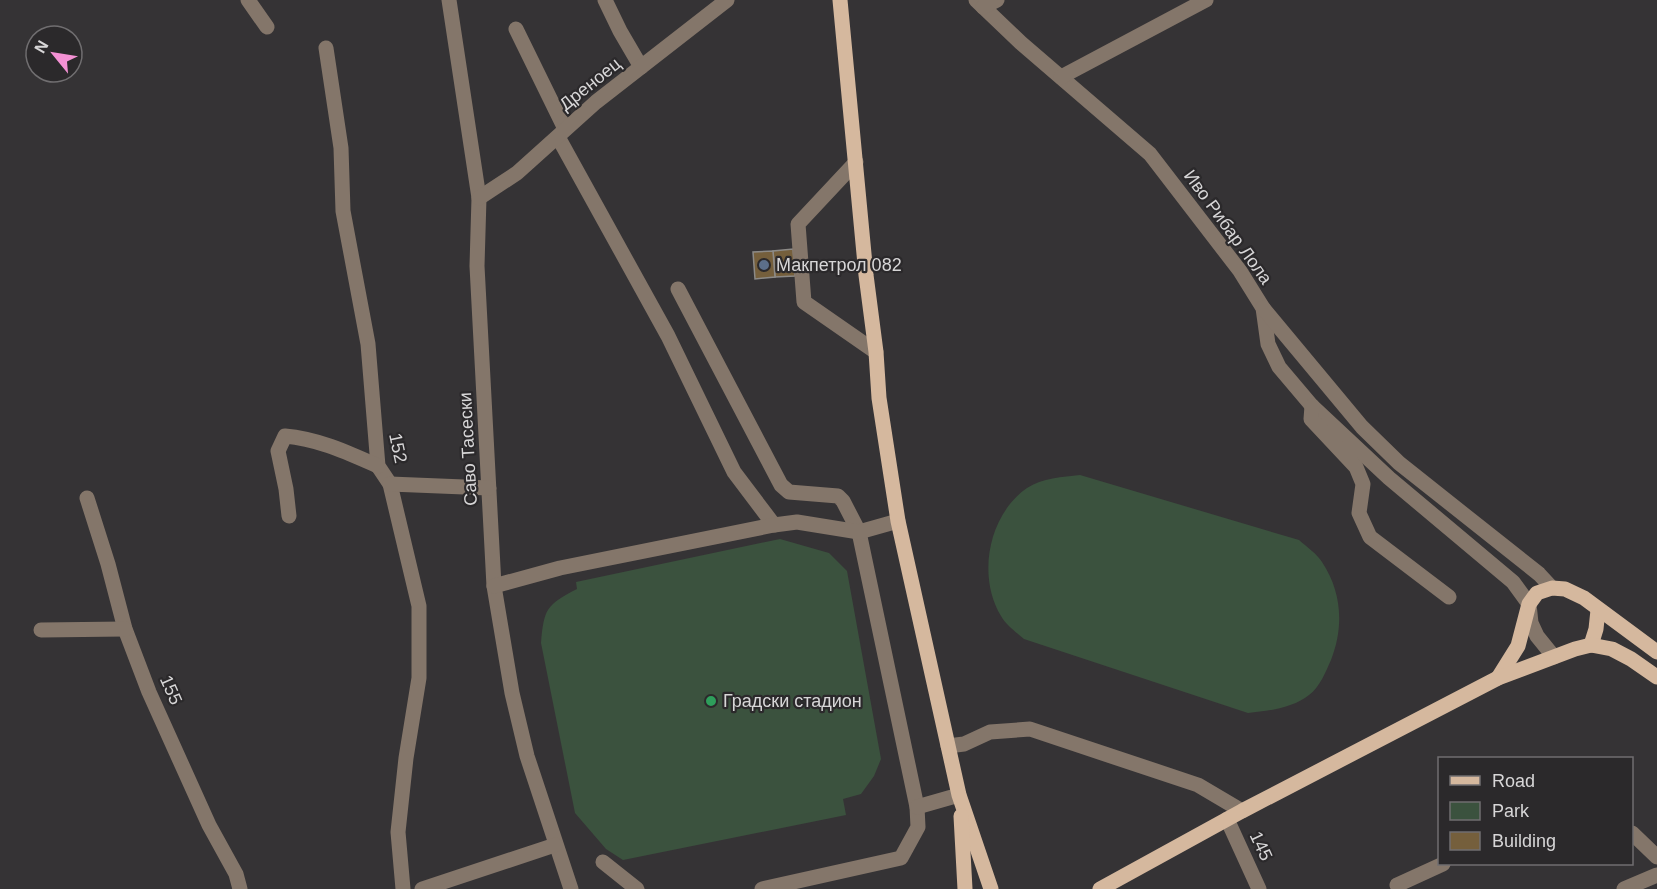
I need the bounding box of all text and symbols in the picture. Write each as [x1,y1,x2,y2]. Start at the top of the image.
north arrow [24,24,84,84]
text: N [31,37,52,56]
street label: Дреноец [556,53,624,115]
street label: Иво Рибар Лола [1180,166,1277,289]
place label: Макпетрол 082 [776,255,902,275]
marker: Макпетрол 082 [757,258,771,272]
street label: Саво Тасески [455,392,481,506]
street label: 152 [385,431,411,465]
street label: 155 [156,672,186,708]
place label: Градски стадион [723,691,862,711]
marker: Градски стадион [704,694,718,708]
legend [1438,757,1633,865]
text: Road [1492,771,1535,791]
text: Park [1492,801,1530,821]
street label: 145 [1246,828,1276,864]
text: Building [1492,831,1556,851]

